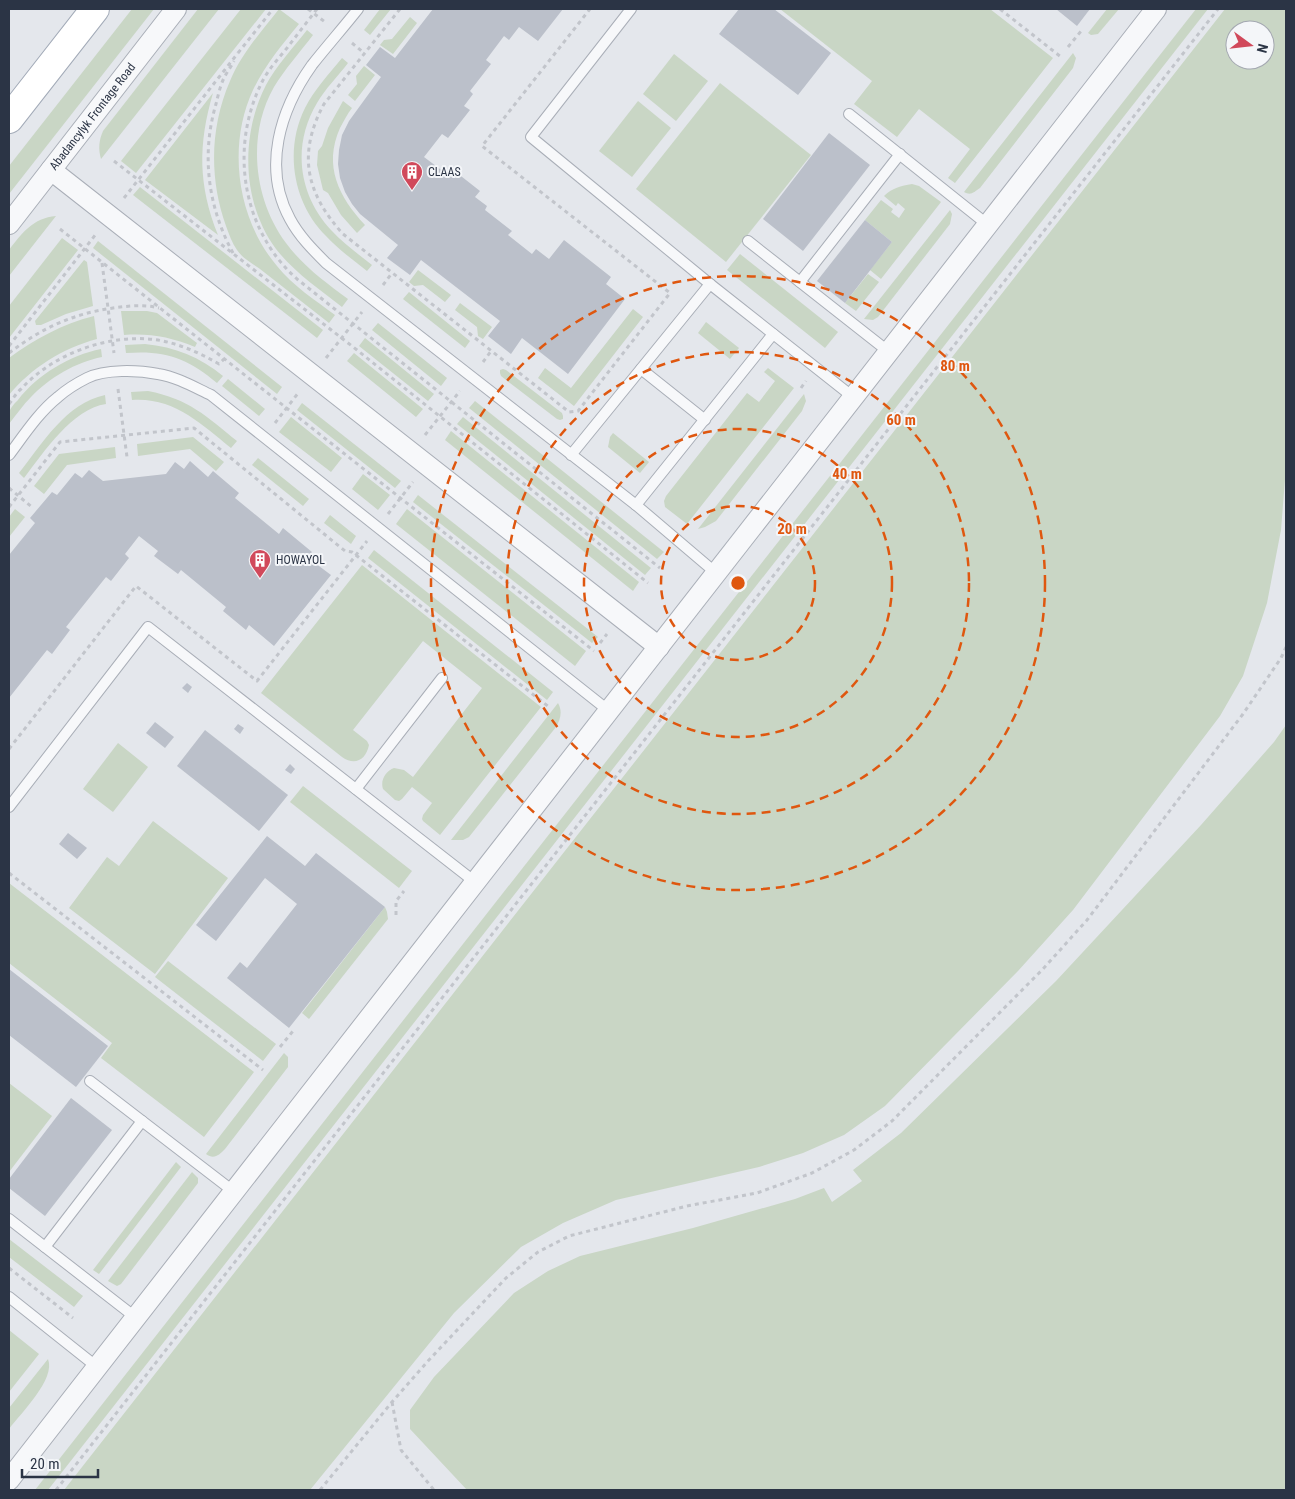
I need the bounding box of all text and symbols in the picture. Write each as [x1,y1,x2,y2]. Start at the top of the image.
north arrow [1225,20,1275,70]
text: N [1254,42,1271,55]
street label: Abadancylyk Frontage Road [47,60,138,173]
building icon: CLAAS [400,160,424,191]
place label: CLAAS [428,165,461,179]
text: 80 m [940,357,970,375]
text: 60 m [886,411,916,429]
text: 40 m [832,465,862,483]
text: 20 m [777,520,807,538]
building icon: HOWAYOL [248,548,272,579]
place label: HOWAYOL [276,553,325,567]
centre of rings [729,574,747,592]
scale bar [22,1446,99,1478]
text: 20 m [30,1455,60,1473]

